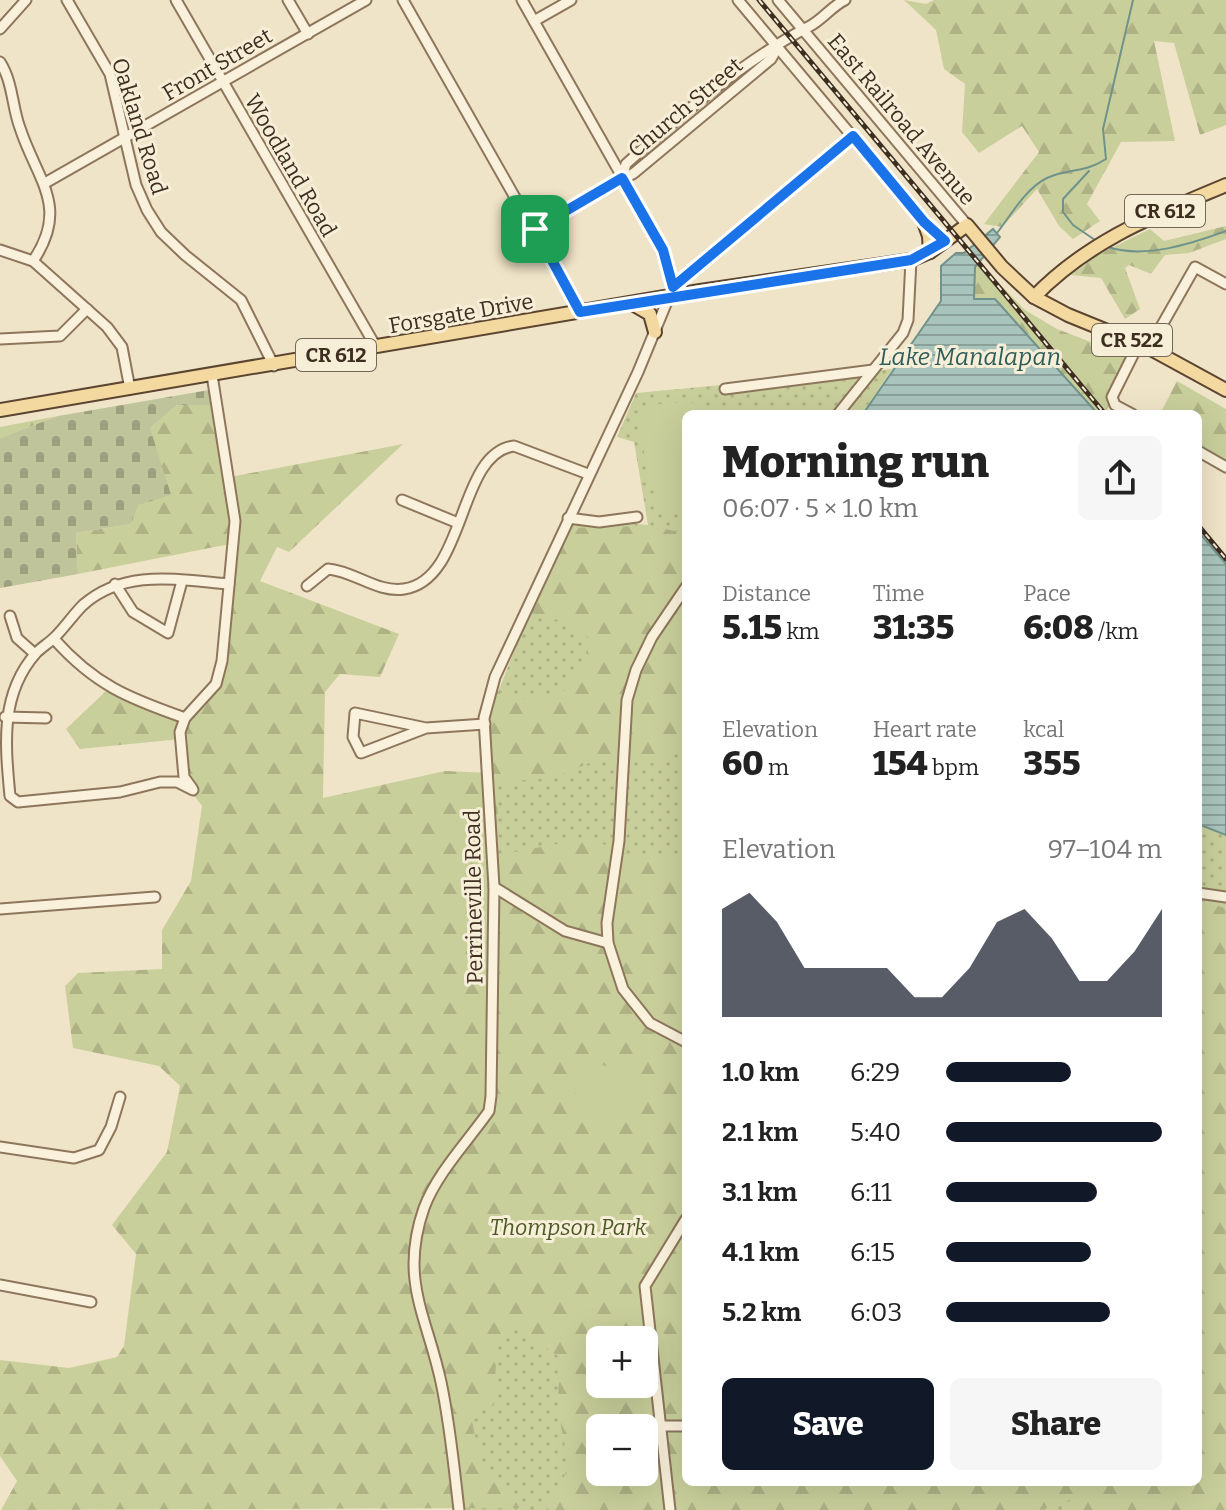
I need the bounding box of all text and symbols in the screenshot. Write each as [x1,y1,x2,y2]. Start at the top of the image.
street label: Front Street [158,22,277,107]
street label: East Railroad Avenue [822,28,981,211]
street label: Church Street [623,52,748,163]
street label: Oakland Road [106,55,173,198]
street label: Woodland Road [239,89,342,241]
pin [501,195,569,263]
road number: CR 612 [1125,195,1205,227]
icon: arrive [513,207,557,251]
street label: Forsgate Drive [387,287,535,339]
road number: CR 522 [1092,324,1172,356]
road number: CR 612 [296,339,376,371]
water label: Lake Manalapan [879,343,1061,371]
text: Morning run [722,436,989,489]
button: share [1078,436,1162,520]
text: 06:07 · 5 × 1.0 km [722,493,918,524]
text: Distance [722,580,811,607]
text: Time [873,580,925,607]
text: Pace [1023,580,1071,607]
text: 5.15 [722,607,782,648]
text: 31:35 [873,607,954,648]
text: 6:08 [1023,607,1094,648]
text: km [782,618,820,645]
text: /km [1094,618,1138,645]
text: Elevation [722,716,818,743]
text: Heart rate [873,716,977,743]
text: kcal [1023,716,1064,743]
text: 60 [722,743,764,784]
text: 154 [873,743,928,784]
text: 355 [1023,743,1081,784]
text: m [764,754,789,781]
text: bpm [928,754,979,781]
street label: Perrineville Road [458,809,489,985]
text: Elevation [722,834,835,865]
text: 97–104 m [1048,834,1162,865]
text: 1.0 km [722,1057,799,1088]
text: 6:29 [850,1057,900,1088]
text: 2.1 km [722,1117,798,1148]
text: 5:40 [850,1117,901,1148]
text: 3.1 km [722,1177,797,1208]
text: 6:11 [850,1177,892,1208]
park label: Thompson Park [490,1214,647,1241]
text: 4.1 km [722,1237,799,1268]
text: 6:15 [850,1237,895,1268]
text: 5.2 km [722,1297,801,1328]
text: 6:03 [850,1297,902,1328]
map controls [586,1326,658,1486]
button: + [586,1326,658,1398]
button: Save [722,1378,934,1470]
button: Share [950,1378,1162,1470]
button: − [586,1414,658,1486]

